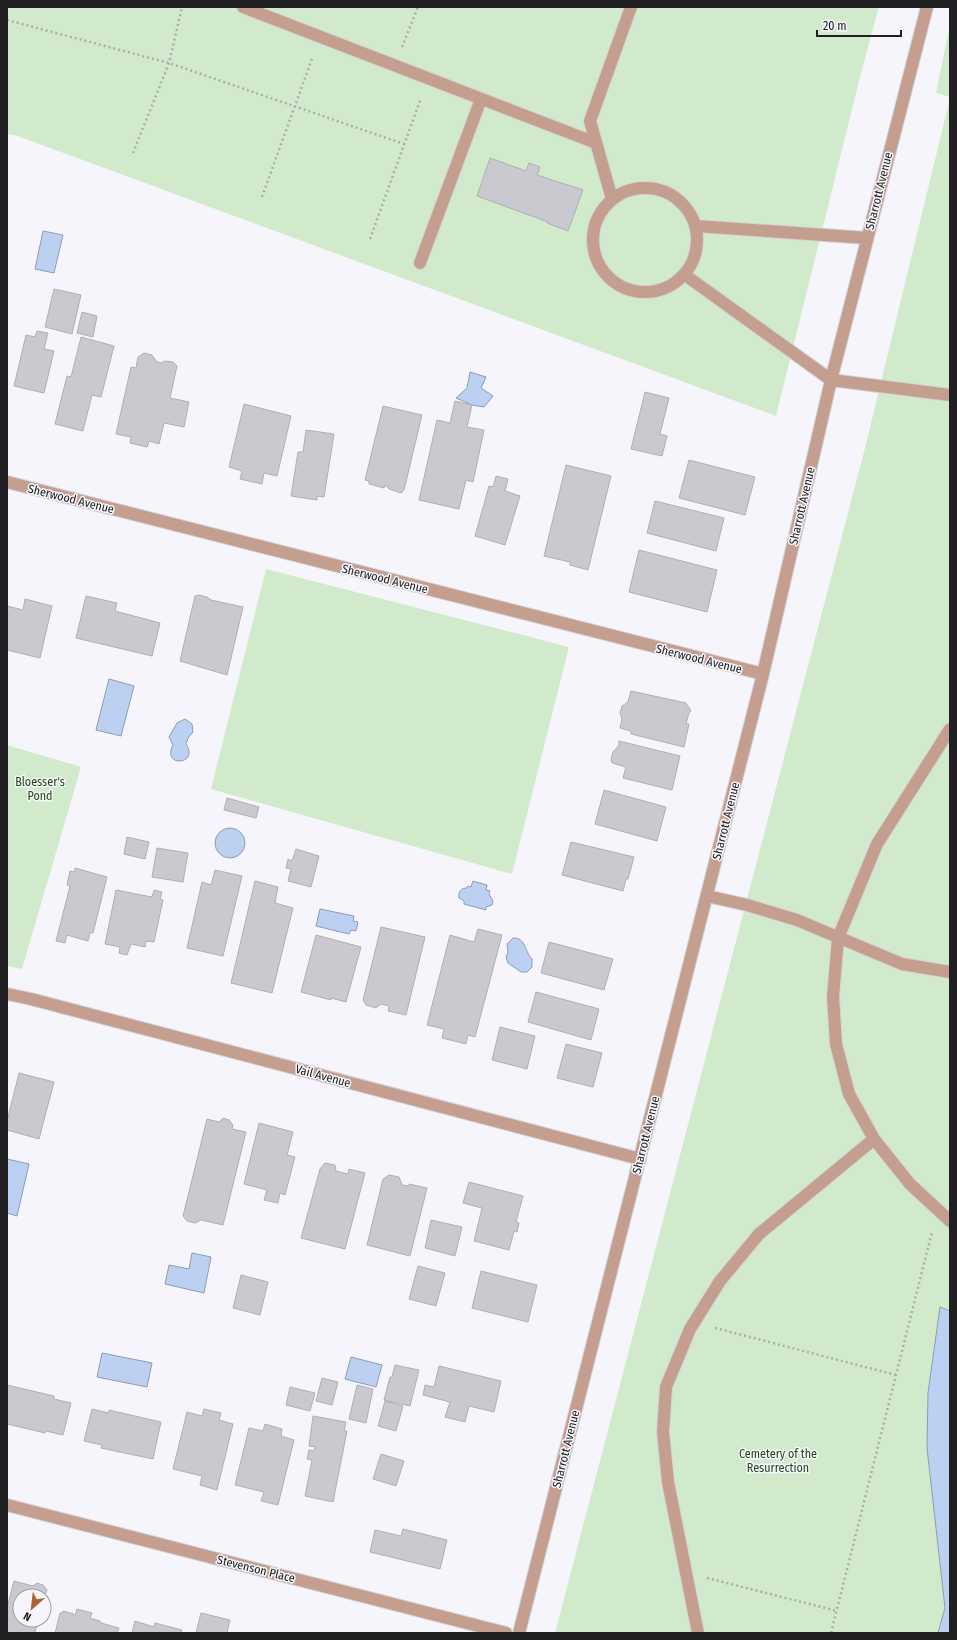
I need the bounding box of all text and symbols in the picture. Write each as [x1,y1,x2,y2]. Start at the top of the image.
scale bar [817,12,901,38]
text: 20 m [823,19,847,33]
street label: Sharrott Avenue [863,151,895,231]
street label: Sharrott Avenue [786,466,818,546]
street label: Sherwood Avenue [27,482,116,516]
street label: Sherwood Avenue [341,562,430,596]
street label: Sherwood Avenue [655,642,744,676]
park label: Bloesser's Pond [15,775,65,803]
street label: Sharrott Avenue [710,781,742,861]
street label: Vail Avenue [294,1062,352,1090]
street label: Sharrott Avenue [630,1095,662,1175]
street label: Sharrott Avenue [550,1409,582,1489]
park label: Cemetery of the Resurrection [739,1447,817,1475]
street label: Stevenson Place [216,1553,296,1585]
north arrow [12,1588,52,1628]
text: N [22,1609,34,1624]

